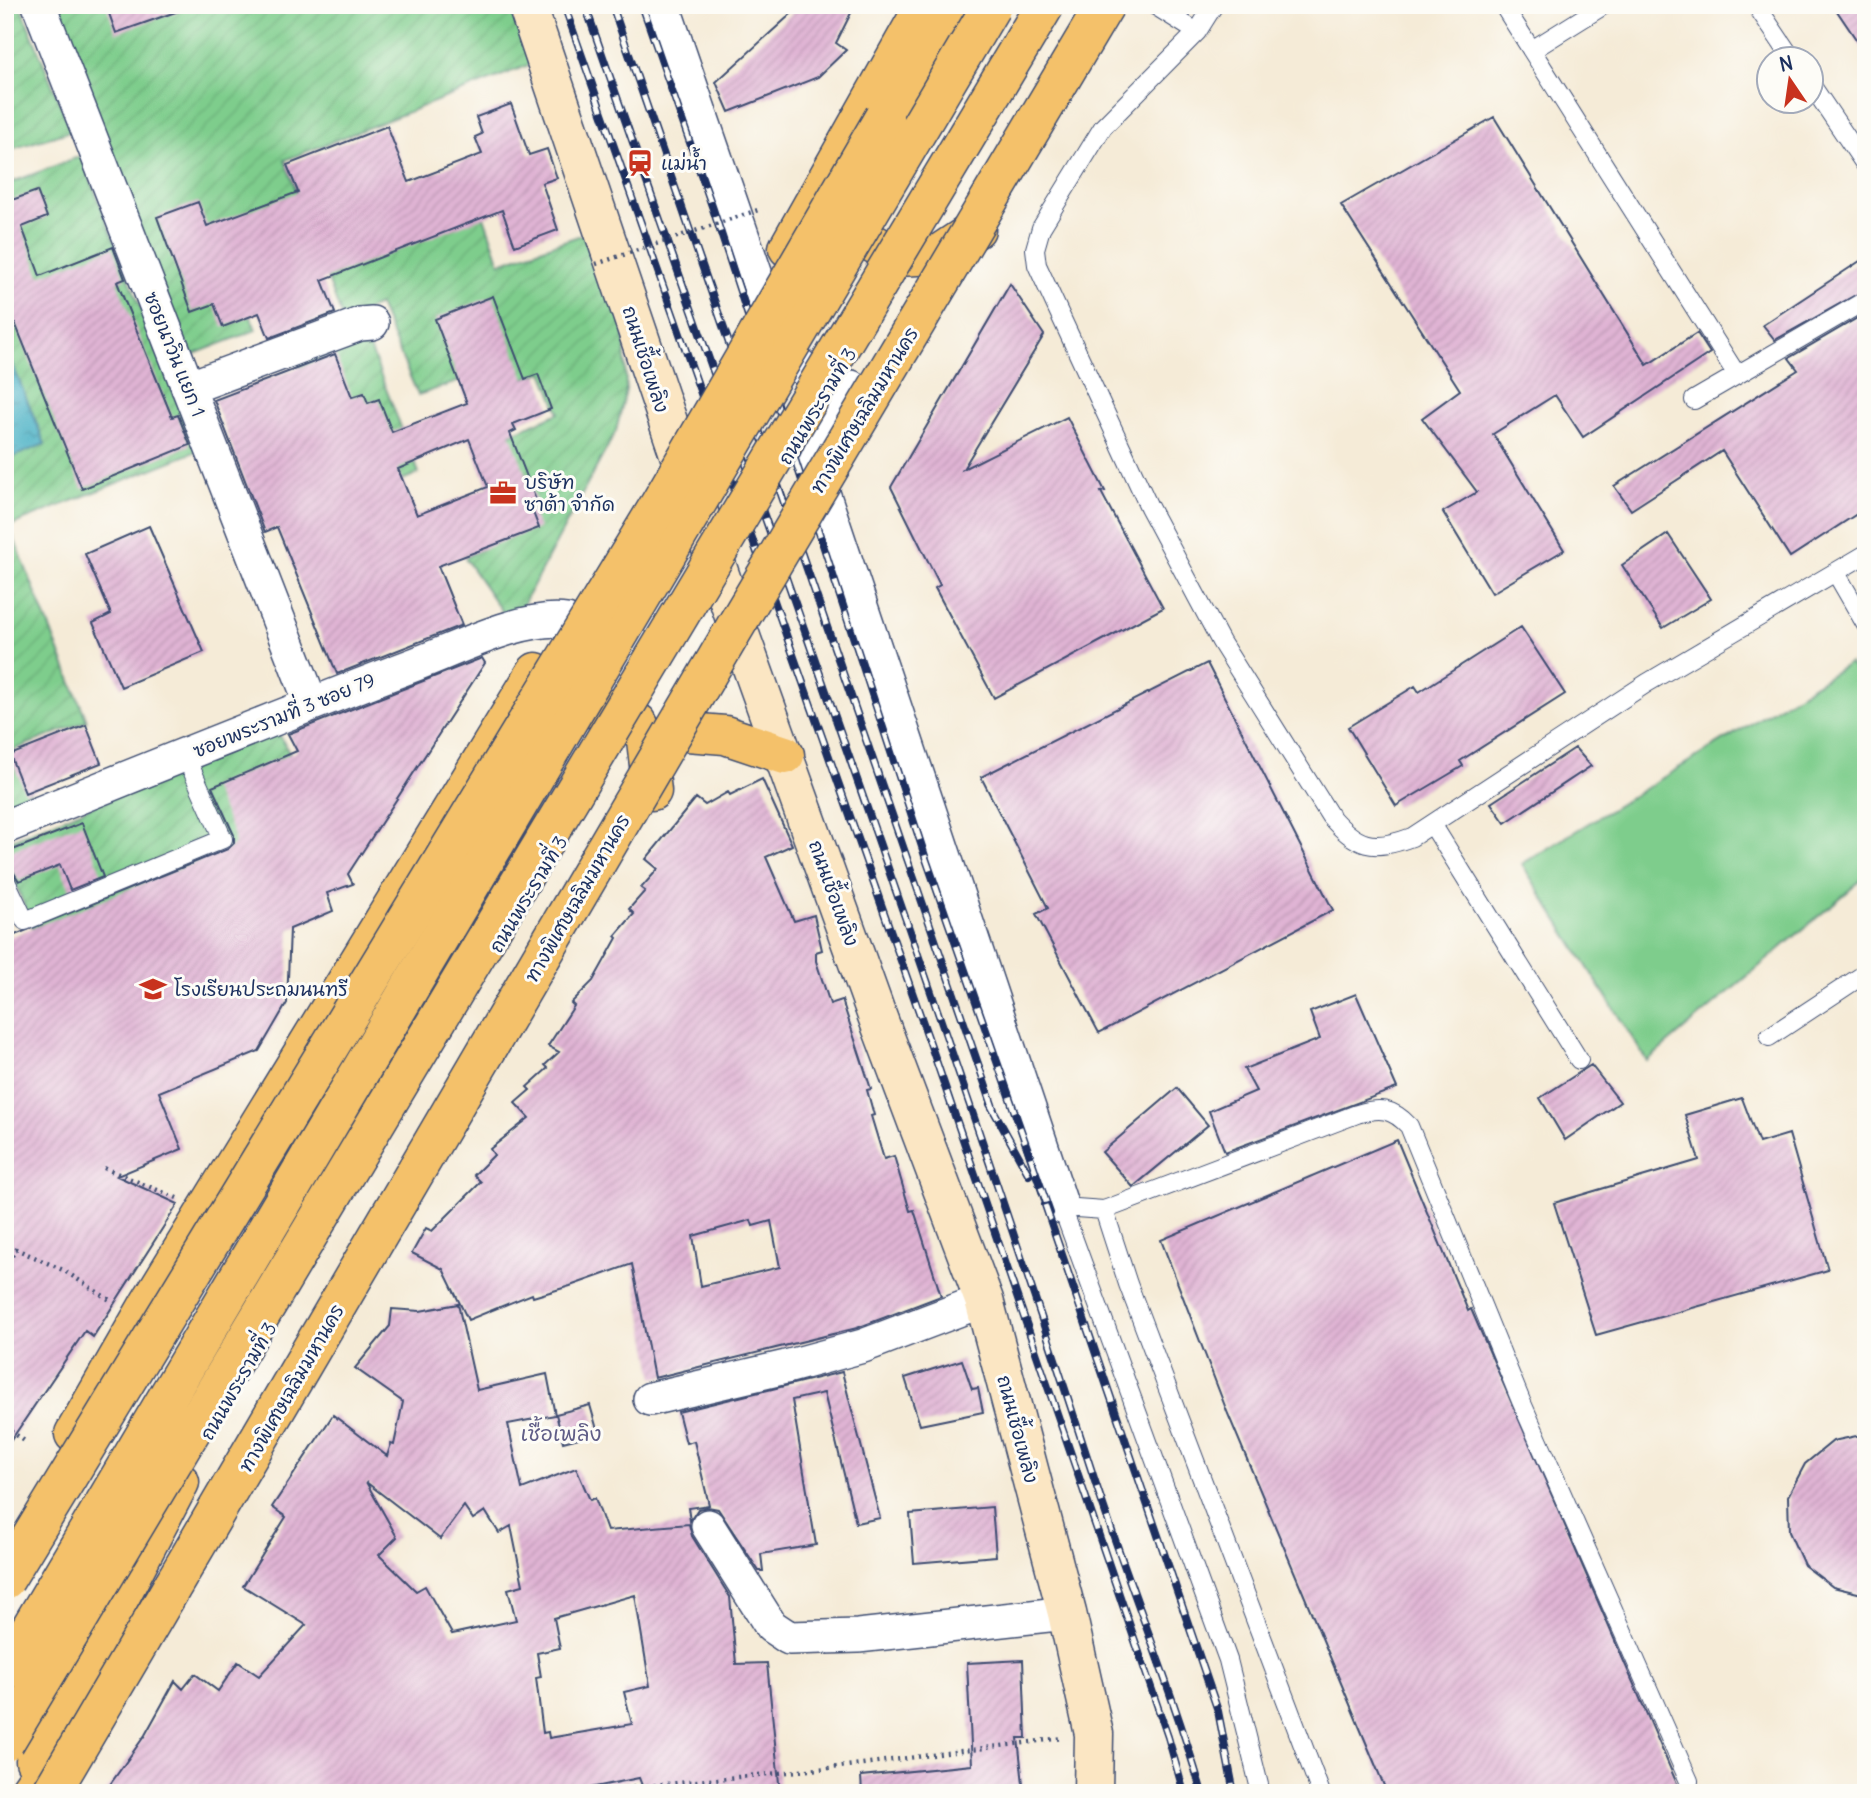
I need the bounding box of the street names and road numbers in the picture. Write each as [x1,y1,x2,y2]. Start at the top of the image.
street label: ซอยนาวิน แยก 1 [139,288,211,420]
street label: ถนนเชื้อเพลิง [617,301,678,415]
street label: ทางพิเศษเฉลิมมหานคร [805,322,923,498]
street label: ถนนพระรามที่ 3 [768,341,861,469]
street label: ซอยพระรามที่ 3 ซอย 79 [188,663,379,763]
street label: ทางพิเศษเฉลิมมหานคร [519,810,635,986]
street label: ถนนพระรามที่ 3 [479,829,572,957]
street label: ถนนเชื้อเพลิง [804,835,868,949]
street label: ทางพิเศษเฉลิมมหานคร [233,1300,349,1476]
street label: ถนนพระรามที่ 3 [190,1315,281,1444]
street label: ถนนเชื้อเพลิง [992,1371,1048,1486]

